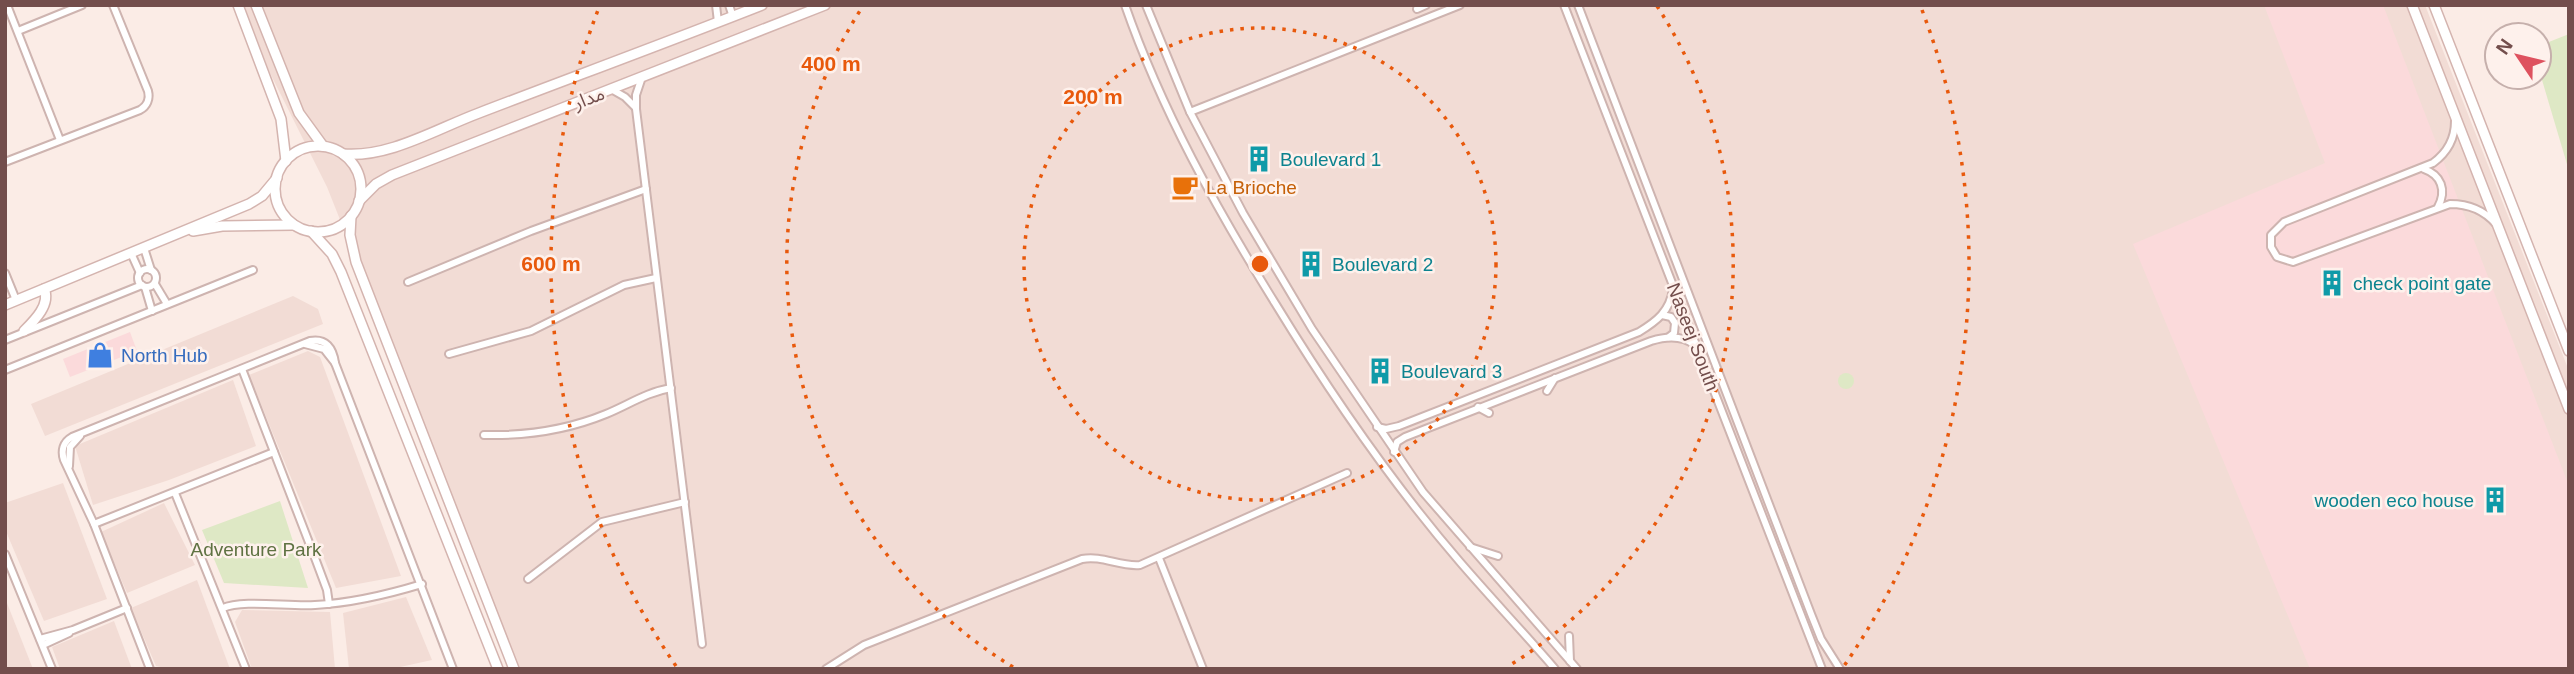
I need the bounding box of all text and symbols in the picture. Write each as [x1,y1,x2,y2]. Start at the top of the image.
north arrow [2483,21,2553,91]
text: N [2492,35,2517,58]
text: 400 m [801,52,861,75]
street label: مدار [570,83,608,115]
text: 200 m [1063,85,1123,108]
building icon: Boulevard 1 [1244,144,1274,174]
place label: Boulevard 1 [1280,149,1381,170]
cafe icon: La Brioche [1170,172,1200,202]
place label: La Brioche [1206,177,1297,198]
building icon: Boulevard 2 [1296,249,1326,279]
text: 600 m [521,252,581,275]
centre of rings [1248,252,1272,276]
place label: Boulevard 2 [1332,254,1433,275]
building icon: check point gate [2317,268,2347,298]
place label: check point gate [2353,273,2491,294]
street label: Naseej South [1663,280,1723,394]
shop icon: North Hub [85,340,115,370]
place label: North Hub [121,345,208,366]
building icon: Boulevard 3 [1365,356,1395,386]
place label: Boulevard 3 [1401,361,1502,382]
building icon: wooden eco house [2480,485,2510,515]
place label: wooden eco house [2313,490,2474,511]
park label: Adventure Park [191,539,322,560]

